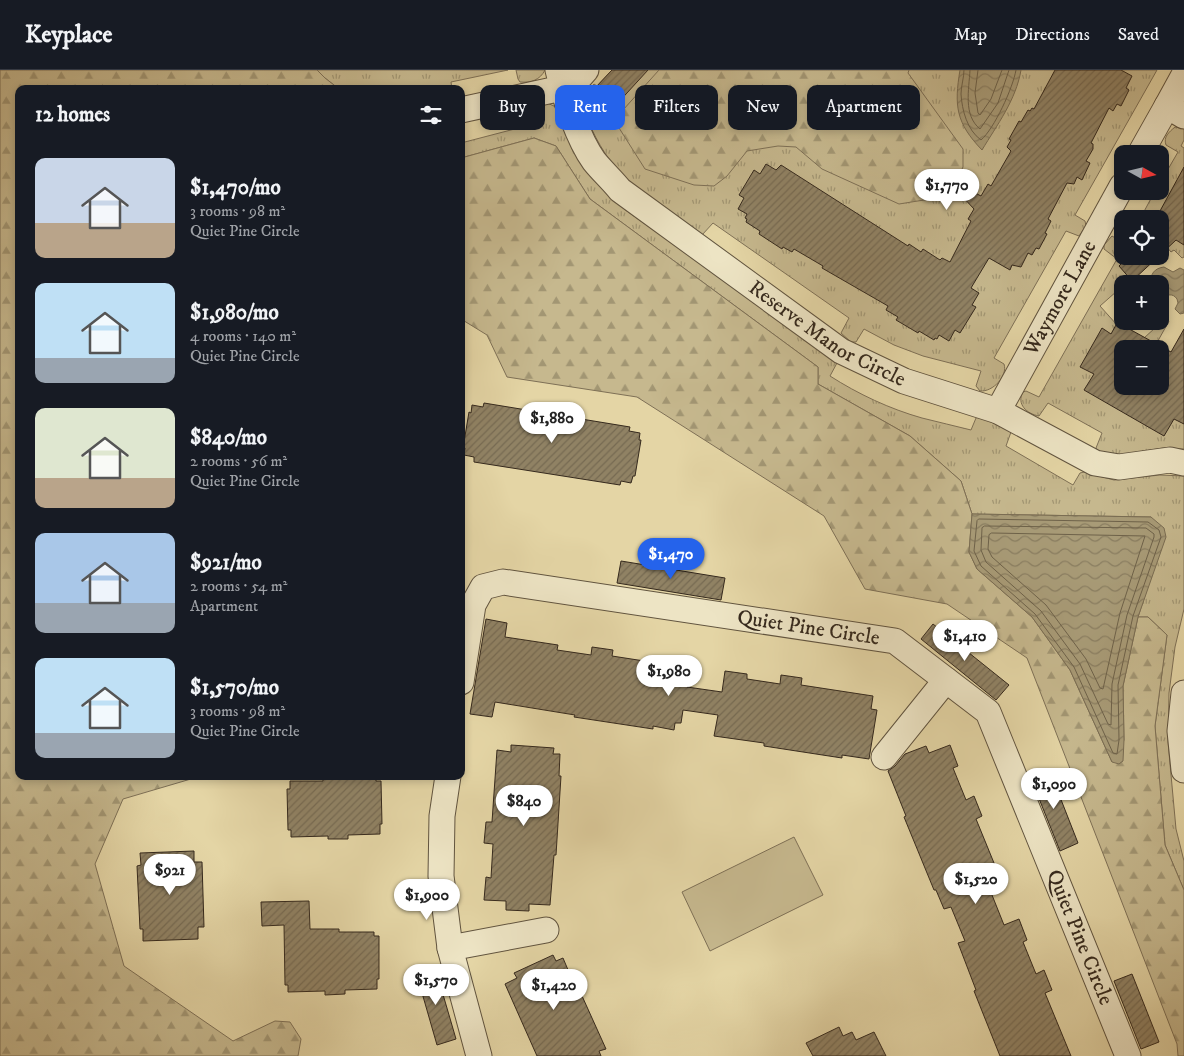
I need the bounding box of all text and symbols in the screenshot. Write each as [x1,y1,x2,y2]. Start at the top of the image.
text: Keyplace [25,20,113,50]
text: Map [954,24,987,46]
text: Directions [1015,24,1090,46]
text: Saved [1118,24,1159,46]
chip: Buy [480,85,545,130]
chip: Rent [555,85,625,130]
chip: Filters [635,85,718,130]
chip: New [728,85,797,130]
chip: Apartment [807,85,920,130]
icon: filters [417,101,445,129]
text: 12 homes [35,102,110,128]
north arrow [1114,145,1169,200]
map controls [1114,145,1169,395]
pin: $1,770 [906,168,988,211]
text: $1,470/mo [190,175,281,201]
text: $1,770 [925,175,969,195]
icon: home [75,178,135,238]
text: 3 rooms · 98 m² [190,201,285,221]
button: locate [1114,210,1169,265]
text: Quiet Pine Circle [190,221,300,241]
street label: Waymore Lane [1018,236,1103,361]
street label: Reserve Manor Circle [743,275,910,393]
button: + [1114,275,1169,330]
text: $1,980/mo [190,300,279,326]
icon: home [75,303,135,363]
text: 4 rooms · 140 m² [190,326,296,346]
button: − [1114,340,1169,395]
text: Quiet Pine Circle [190,346,300,366]
pin: $1,880 [511,402,593,444]
text: $1,880 [530,408,574,428]
text: $840/mo [190,425,267,451]
icon: home [75,428,135,488]
text: 2 rooms · 56 m² [190,451,287,471]
text: Quiet Pine Circle [190,471,300,491]
pin: $1,470 [630,538,712,580]
text: $1,470 [649,544,693,564]
text: $921/mo [190,550,262,576]
icon: home [75,553,135,613]
text: 2 rooms · 54 m² [190,576,287,596]
text: Apartment [190,596,258,616]
street label: Quiet Pine Circle [735,604,882,652]
pin: $1,410 [924,620,1006,662]
text: $1,410 [944,626,986,646]
pin: $1,980 [628,654,710,697]
text: $1,980 [647,661,691,681]
text: $1,570/mo [190,675,279,701]
icon: home [75,678,135,738]
text: 3 rooms · 98 m² [190,701,285,721]
text: Quiet Pine Circle [190,721,300,741]
pin: $1,090 [1013,768,1095,810]
text: $1,090 [1032,774,1076,794]
pin: $840 [494,784,554,827]
text: $840 [507,791,541,811]
pin: $921 [140,854,200,896]
text: $921 [155,860,185,880]
pin: $1,520 [935,862,1017,905]
street label: Quiet Pine Circle [1041,866,1119,1009]
text: $1,520 [954,869,998,889]
pin: $1,900 [386,878,468,921]
text: $1,900 [405,885,449,905]
pin: $1,570 [395,964,477,1006]
pin: $1,420 [513,968,595,1011]
text: $1,570 [414,970,458,990]
text: $1,420 [532,975,576,995]

